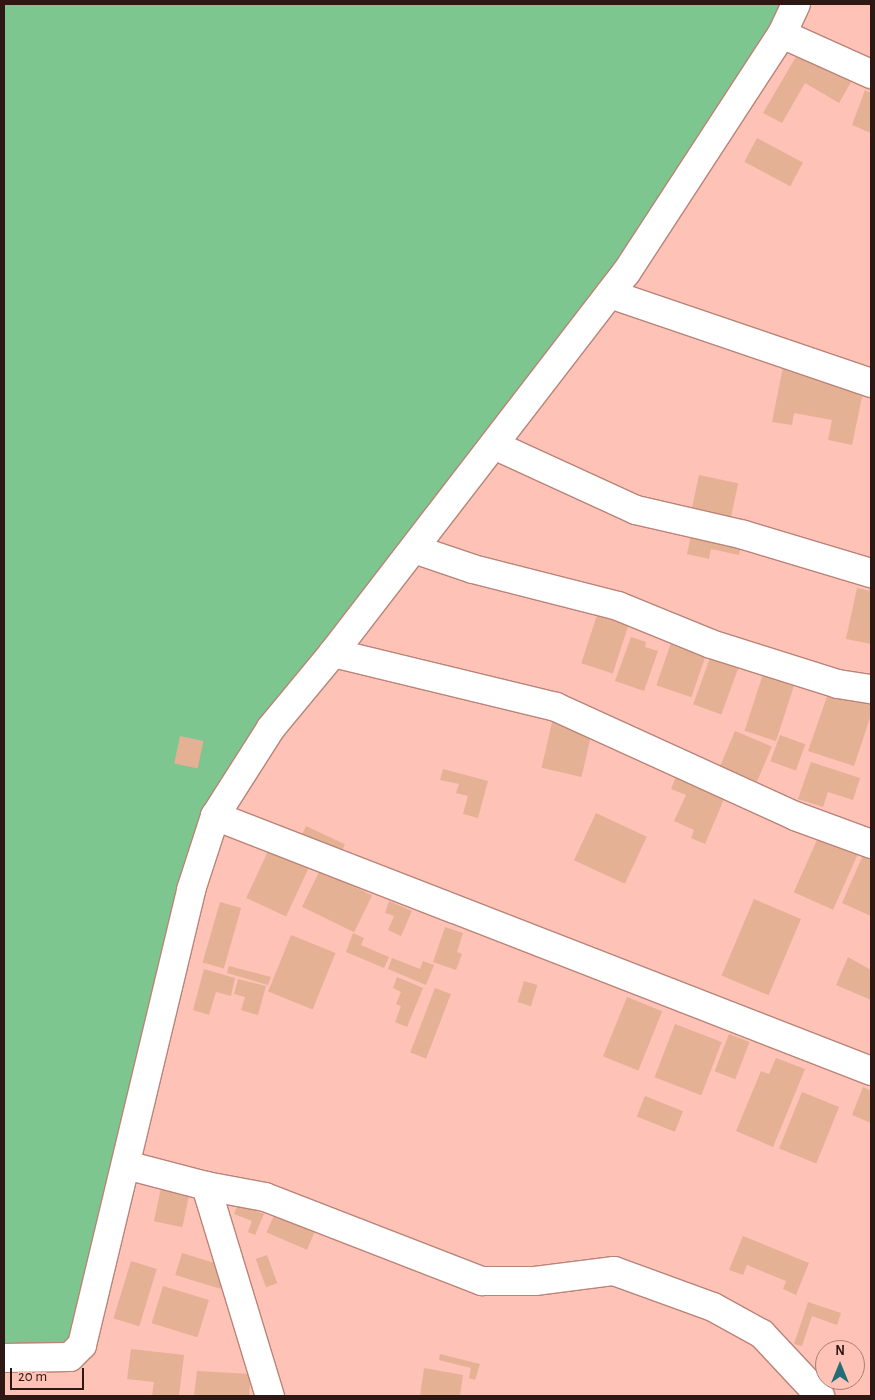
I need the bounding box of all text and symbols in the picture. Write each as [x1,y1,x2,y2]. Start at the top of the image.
north arrow [815,1340,865,1390]
text: N [835,1344,845,1358]
scale bar [12,1358,86,1390]
text: 20 m [18,1369,47,1384]

